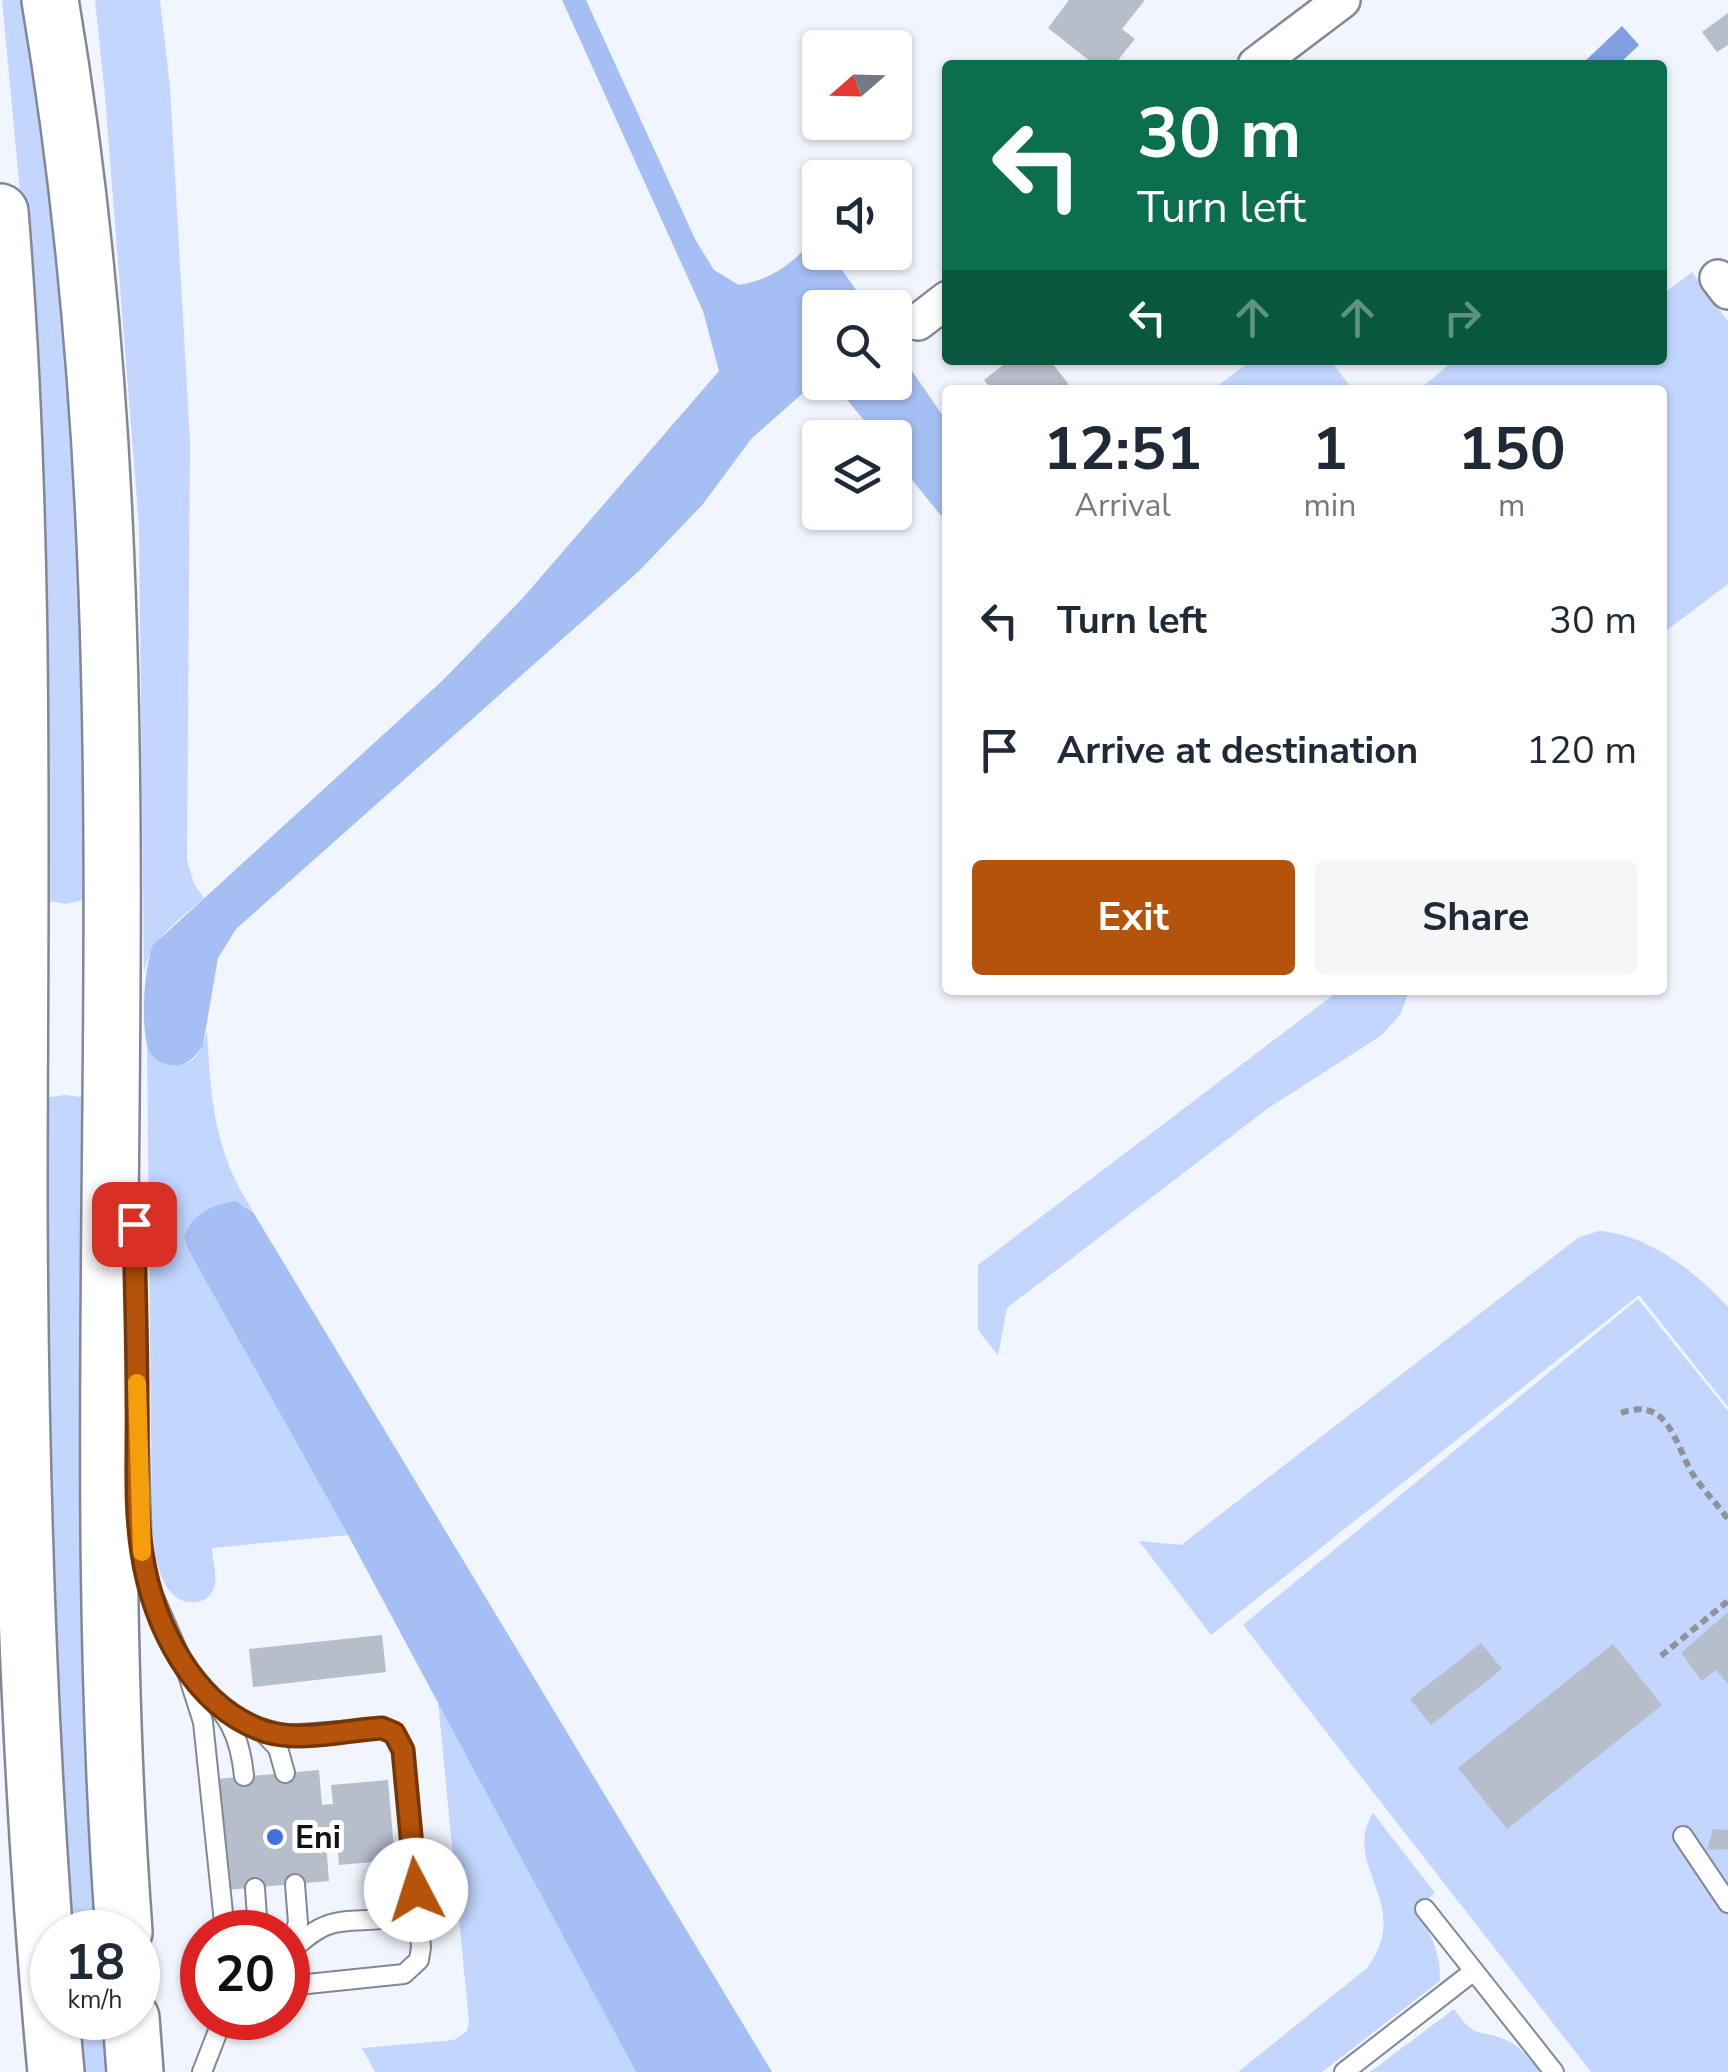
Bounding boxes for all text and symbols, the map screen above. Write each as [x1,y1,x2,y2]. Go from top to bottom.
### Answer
north arrow [802,30,912,140]
map controls [802,30,912,530]
text: 30 m [1137,86,1301,182]
icon: left [972,100,1102,230]
button: sound [802,160,912,270]
text: Turn left [1137,177,1306,238]
button: search [802,290,912,400]
icon: left [1120,290,1175,345]
icon: ahead [1225,290,1280,345]
icon: ahead [1330,290,1385,345]
icon: right [1435,290,1490,345]
text: 12:51 [1043,408,1202,490]
text: 1 [1312,408,1348,490]
text: 150 [1458,408,1566,490]
button: layers [802,420,912,530]
text: Arrival [1075,484,1171,527]
text: min [1303,484,1356,527]
text: m [1498,484,1525,527]
icon: left [972,593,1027,648]
text: Turn left [1057,595,1207,646]
text: 30 m [1549,595,1637,646]
icon: arrive [972,723,1027,778]
text: Arrive at destination [1057,725,1418,776]
text: 120 m [1526,725,1637,776]
button: Exit [972,860,1295,975]
button: Share [1315,860,1637,975]
pin [92,1182,177,1267]
icon: arrive [107,1197,162,1252]
place label: Eni [295,1816,341,1859]
marker: Eni [264,1826,286,1848]
position arrow [364,1838,468,1942]
speed limit sign: 20 [180,1910,310,2040]
text: 18 [65,1928,125,1997]
text: km/h [67,1983,123,2017]

